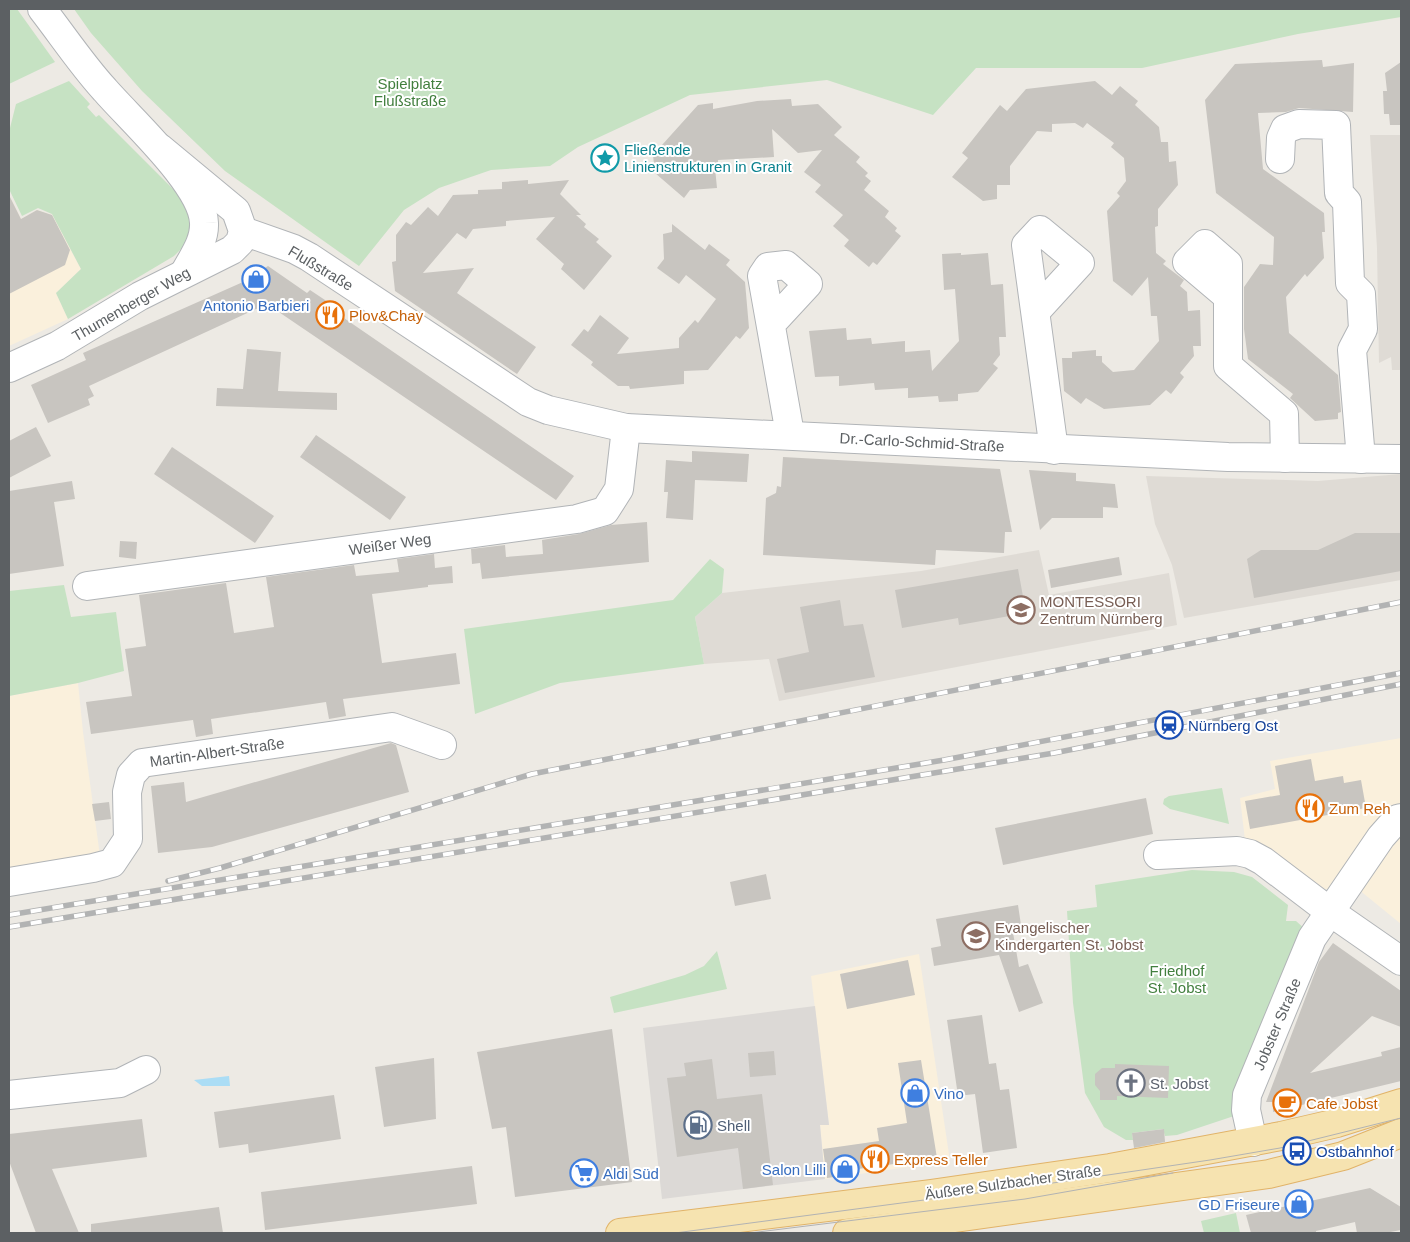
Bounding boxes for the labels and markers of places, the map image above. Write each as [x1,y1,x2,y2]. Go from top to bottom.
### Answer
place label: Fließende Linienstrukturen in Granit [624,141,792,175]
place icon: Fließende Linienstrukturen in Granit [590,143,620,173]
shop icon: Antonio Barbieri [241,264,271,294]
place label: Antonio Barbieri [203,297,309,314]
restaurant icon: Plov&Chay [315,300,345,330]
place label: Plov&Chay [349,307,424,324]
place label: MONTESSORI Zentrum Nürnberg [1040,593,1163,627]
school or university icon: MONTESSORI Zentrum Nürnberg [1006,595,1036,625]
station icon: Nürnberg Ost [1154,710,1184,740]
place label: Nürnberg Ost [1188,717,1279,734]
restaurant icon: Zum Reh [1295,793,1325,823]
place label: Zum Reh [1329,800,1391,817]
place label: Evangelischer Kindergarten St. Jobst [995,919,1144,953]
school or university icon: Evangelischer Kindergarten St. Jobst [961,921,991,951]
church icon: St. Jobst [1116,1068,1146,1098]
place label: St. Jobst [1150,1075,1209,1092]
shop icon: Vino [900,1078,930,1108]
place label: Vino [934,1085,964,1102]
cafe icon: Cafe Jobst [1272,1088,1302,1118]
place label: Cafe Jobst [1306,1095,1379,1112]
fuel station icon: Shell [683,1110,713,1140]
place label: Shell [717,1117,750,1134]
bus stop icon: Ostbahnhof [1282,1136,1312,1166]
place label: Ostbahnhof [1316,1143,1394,1160]
restaurant icon: Express Teller [860,1144,890,1174]
place label: Express Teller [894,1151,988,1168]
shop icon: Salon Lilli [830,1154,860,1184]
supermarket icon: Aldi Süd [569,1158,599,1188]
place label: Salon Lilli [762,1161,826,1178]
place label: Aldi Süd [603,1165,659,1182]
shop icon: GD Friseure [1284,1189,1314,1219]
place label: GD Friseure [1198,1196,1280,1213]

